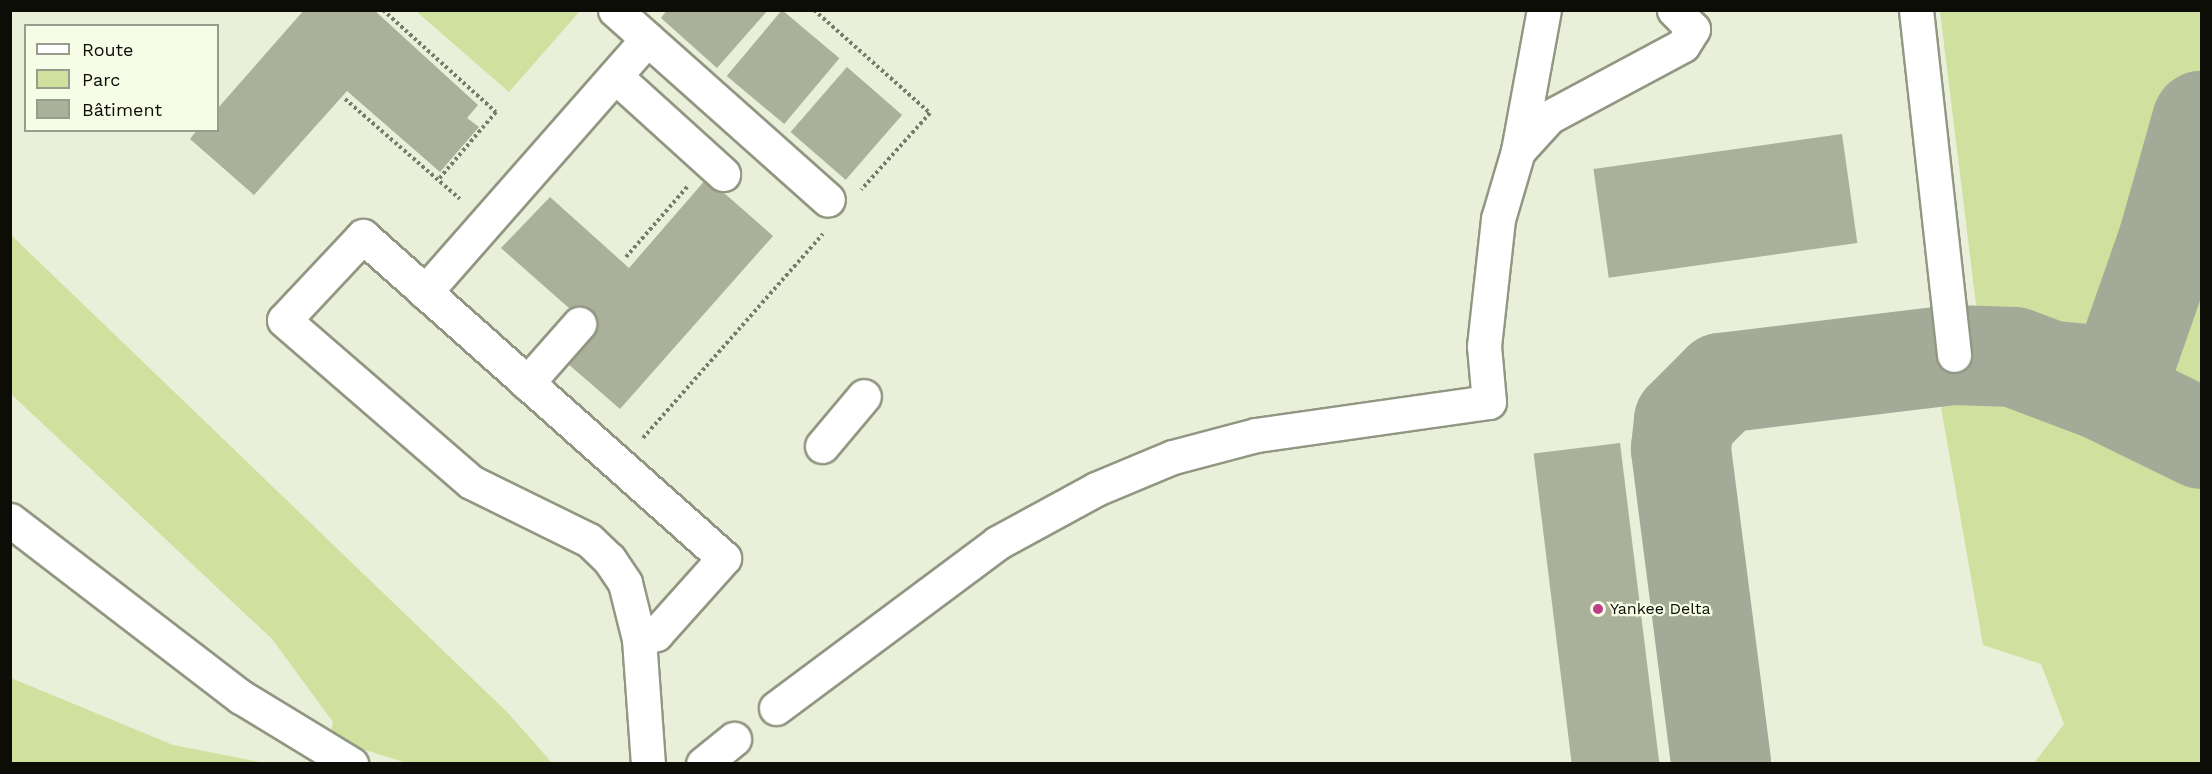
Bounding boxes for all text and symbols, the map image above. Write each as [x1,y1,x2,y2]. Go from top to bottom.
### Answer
legend [24,24,219,132]
text: Route [82,39,134,60]
text: Parc [82,69,120,90]
text: Bâtiment [82,99,162,120]
place label: Yankee Delta [1610,599,1711,619]
marker: Yankee Delta [1591,602,1605,616]

